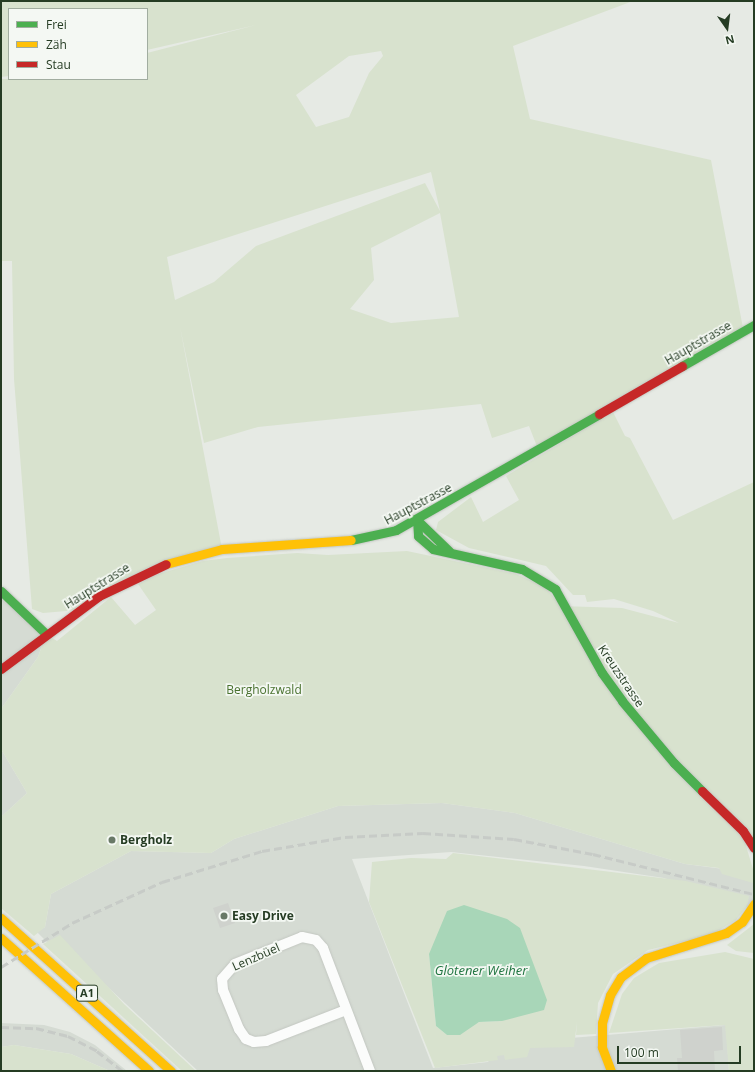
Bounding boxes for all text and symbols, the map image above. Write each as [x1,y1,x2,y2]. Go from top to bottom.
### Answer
legend [8,8,148,80]
north arrow [707,8,747,48]
text: Frei [46,16,67,33]
text: N [724,32,736,48]
text: Zäh [46,36,67,53]
text: Stau [46,56,71,73]
street label: Hauptstrasse [662,318,734,368]
street label: Hauptstrasse [382,480,454,528]
street label: Hauptstrasse [62,560,132,612]
street label: Kreuzstrasse [595,642,647,710]
park label: Bergholzwald [226,683,302,697]
place label: Bergholz [120,833,172,847]
marker: Bergholz [107,835,117,845]
place label: Easy Drive [232,909,294,923]
marker: Easy Drive [219,911,229,921]
street label: Lenzbüel [230,940,282,974]
water label: Glotener Weiher [435,962,527,978]
road number: A1 [76,984,98,1002]
scale bar [619,1038,743,1064]
text: 100 m [624,1044,659,1061]

